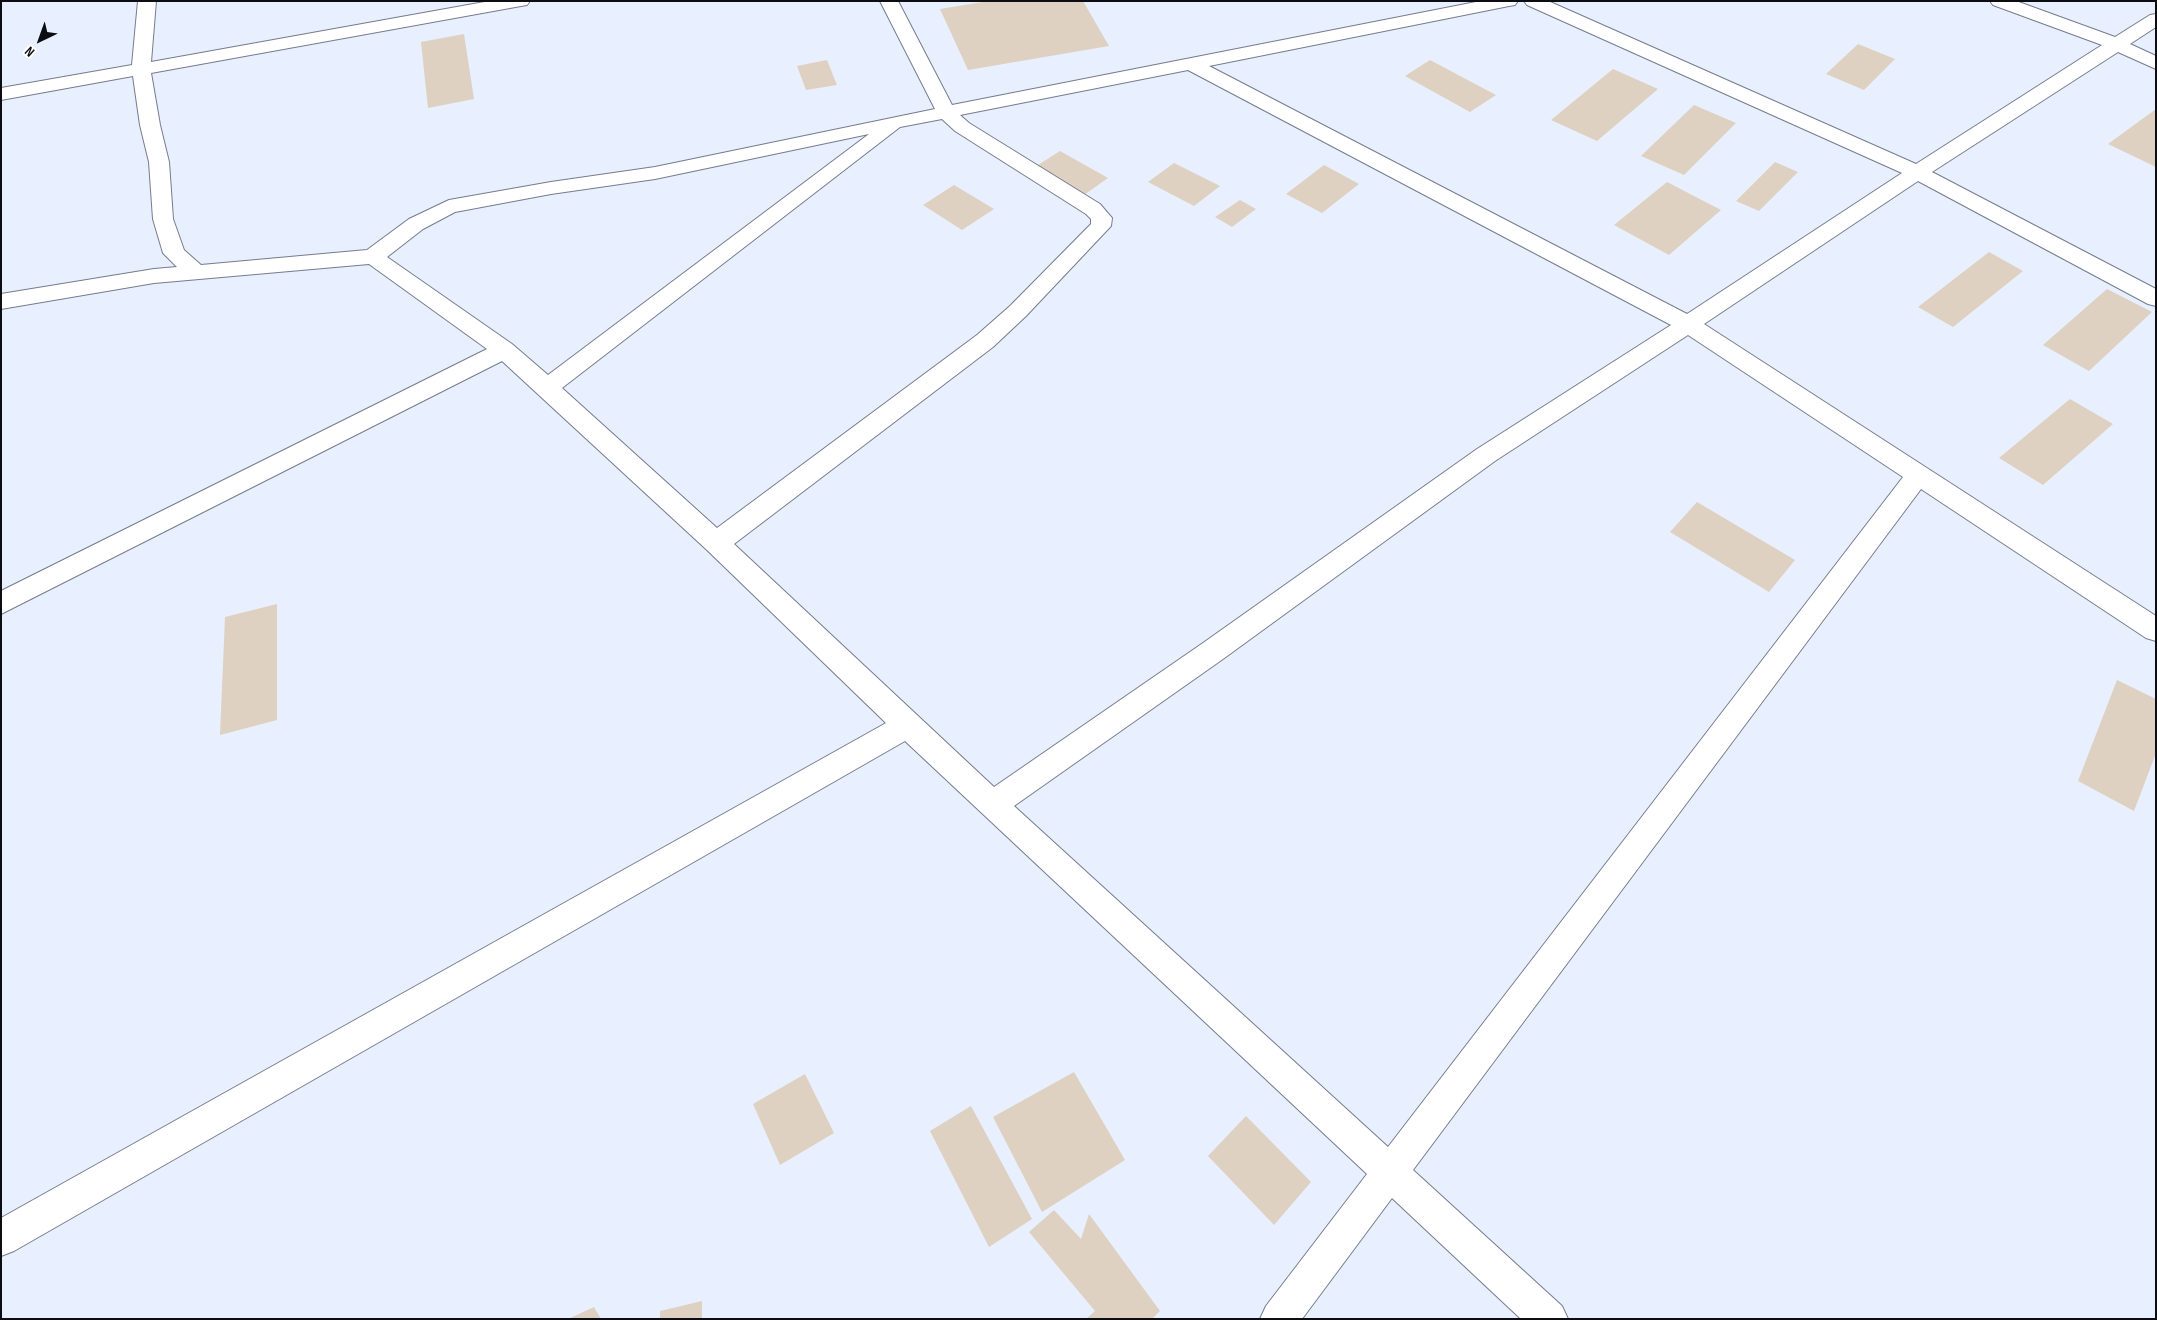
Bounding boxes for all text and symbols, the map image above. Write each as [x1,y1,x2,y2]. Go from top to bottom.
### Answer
north arrow [15,15,65,65]
text: N [21,43,38,60]

